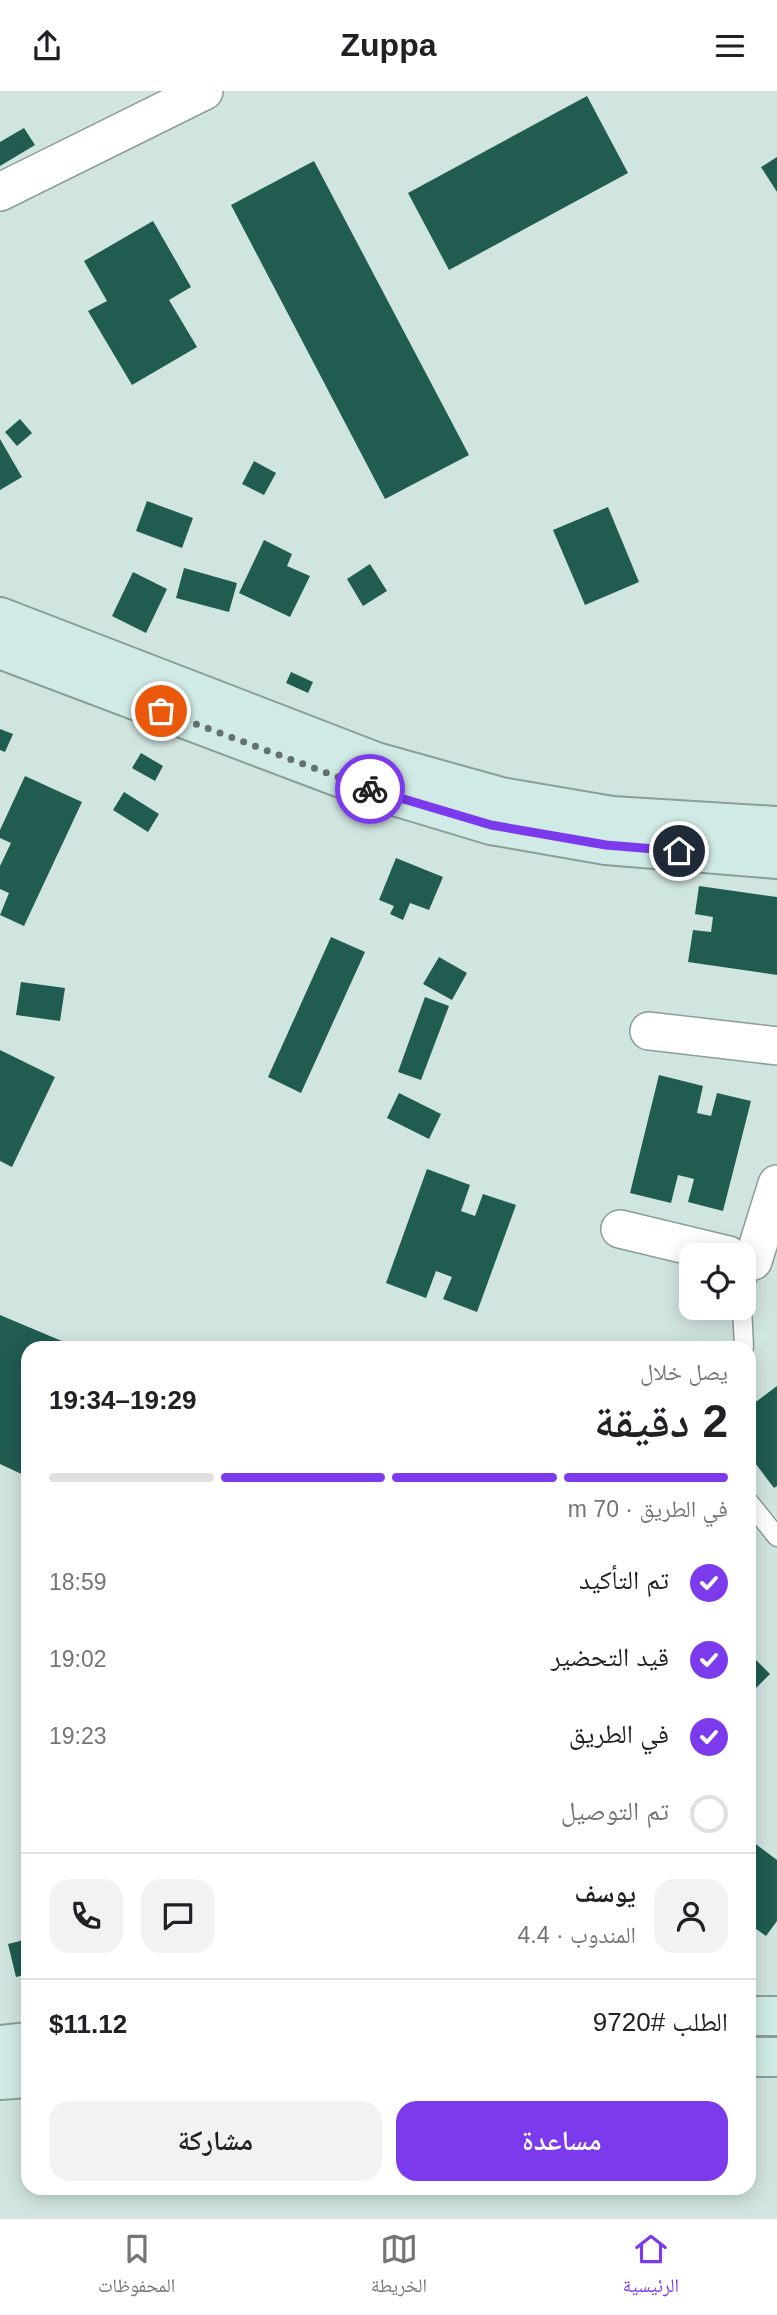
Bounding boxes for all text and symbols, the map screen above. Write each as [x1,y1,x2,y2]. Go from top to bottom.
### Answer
icon: share [28,27,66,65]
text: Zuppa [341,27,437,63]
icon: menu [711,27,749,65]
pin [131,681,191,741]
icon: bag [142,692,180,730]
courier [335,754,405,824]
icon: bike [351,770,389,808]
pin [649,821,709,881]
icon: home [660,832,698,870]
map controls [679,1243,756,1320]
button: locate [679,1243,756,1320]
text: يصل خلال [640,1359,728,1385]
text: 19:29–19:34 [49,1385,196,1415]
text: 2 دقيقة [594,1395,728,1447]
text: في الطريق · 70 m [568,1496,728,1522]
icon: check [690,1564,728,1602]
text: تم التأكيد [579,1565,669,1595]
text: 18:59 [49,1569,107,1595]
icon: check [690,1641,728,1679]
text: قيد التحضير [551,1642,669,1672]
text: 19:02 [49,1646,107,1672]
icon: check [690,1718,728,1756]
text: في الطريق [569,1719,669,1749]
text: 19:23 [49,1723,107,1749]
text: تم التوصيل [561,1796,669,1826]
text: يوسف [575,1878,636,1908]
button: phone [49,1879,123,1953]
button: chat [141,1879,215,1953]
button: person [654,1879,728,1953]
text: المندوب · 4.4 [518,1922,636,1948]
text: الطلب #9720 [593,2007,728,2037]
text: $11.12 [49,2009,127,2039]
button: مشاركة [49,2101,382,2181]
button: مساعدة [396,2101,728,2181]
tab: المحفوظات [98,2230,175,2304]
tab: الخريطة [371,2230,427,2304]
tab: الرئيسية [623,2230,679,2304]

